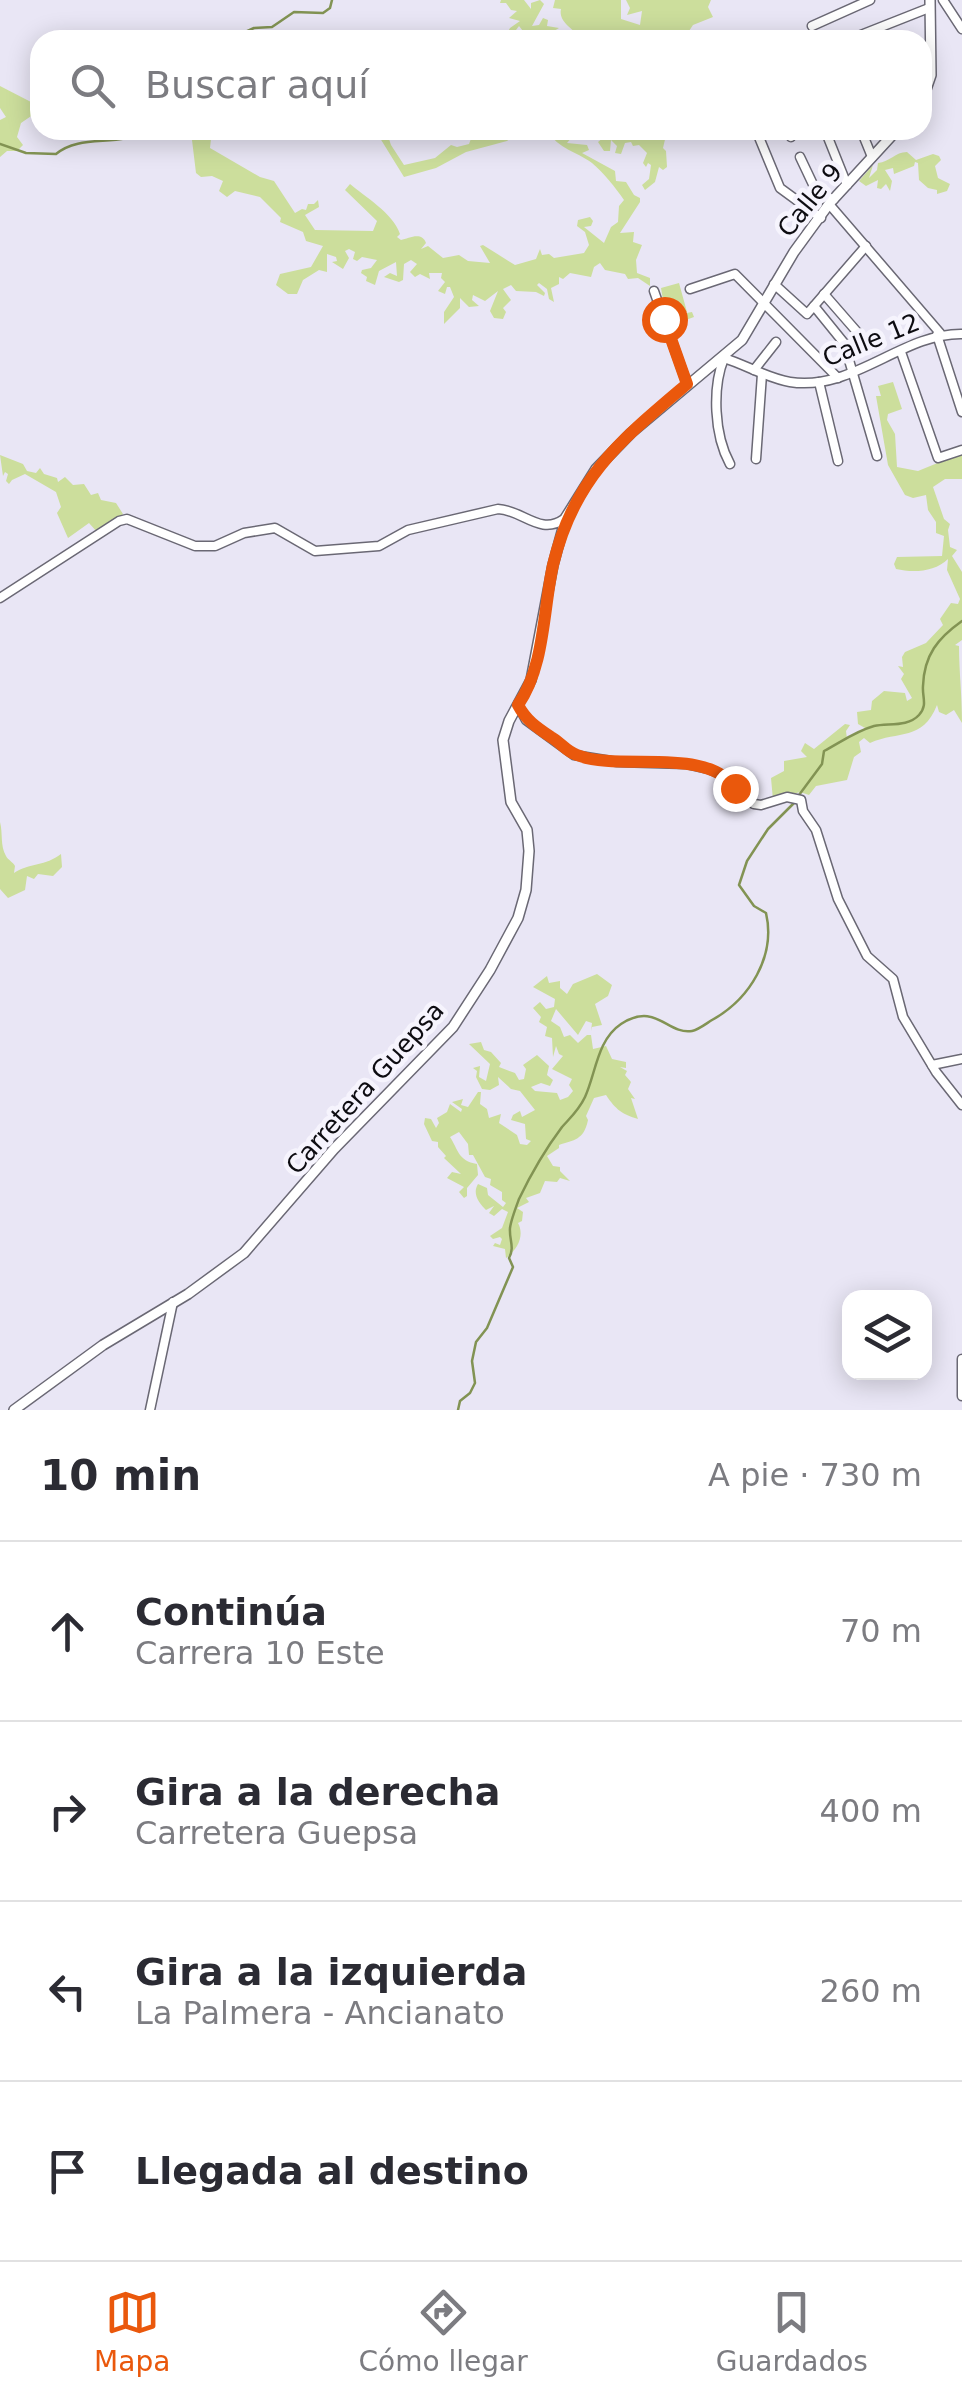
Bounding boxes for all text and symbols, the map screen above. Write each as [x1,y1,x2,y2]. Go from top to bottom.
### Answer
search box [30,30,932,140]
icon: search [65,58,120,113]
text: Buscar aquí [145,63,369,107]
street label: Calle 9 [772,157,848,243]
route start [642,297,688,343]
street label: Calle 12 [818,307,924,373]
route end [713,766,759,812]
street label: Carretera Guepsa [280,996,450,1180]
map controls [842,1290,932,1380]
button: layers [842,1290,932,1380]
text: 10 min [40,1451,201,1500]
text: A pie · 730 m [708,1456,922,1494]
text: Continúa [135,1590,327,1634]
icon: ahead [40,1604,95,1659]
text: 70 m [840,1612,922,1650]
text: Carrera 10 Este [135,1634,385,1672]
text: Gira a la derecha [135,1770,500,1814]
icon: right [40,1784,95,1839]
text: 400 m [820,1792,922,1830]
text: Carretera Guepsa [135,1814,418,1852]
text: Gira a la izquierda [135,1950,527,1994]
icon: left [40,1964,95,2019]
text: 260 m [820,1972,922,2010]
text: La Palmera - Ancianato [135,1994,505,2032]
icon: arrive [40,2144,95,2199]
text: Llegada al destino [135,2149,529,2193]
tab: Mapa [94,2285,170,2378]
tab: Cómo llegar [358,2285,528,2378]
tab: Guardados [716,2285,868,2378]

